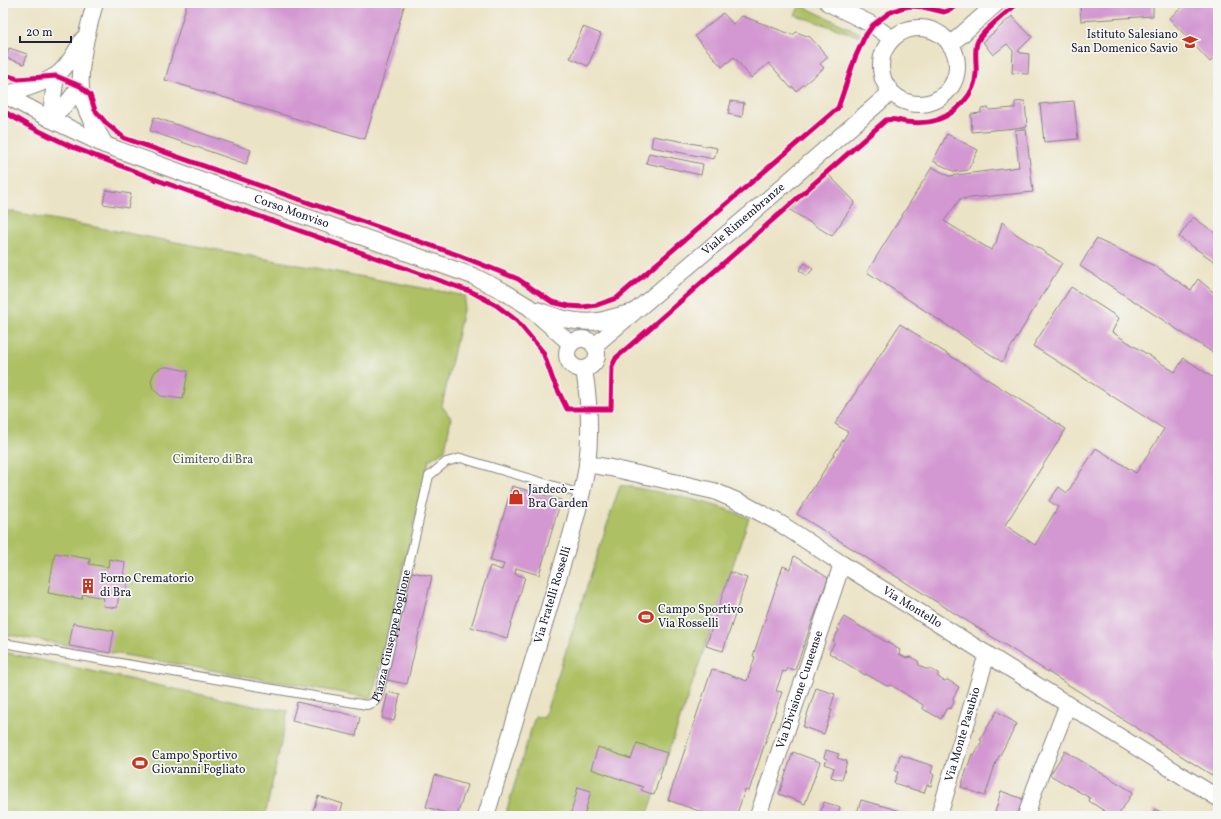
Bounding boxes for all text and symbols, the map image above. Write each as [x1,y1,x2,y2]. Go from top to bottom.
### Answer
scale bar [20,18,71,44]
text: 20 m [26,25,53,41]
place label: Istituto Salesiano San Domenico Savio [1071,27,1178,57]
school or university icon: Istituto Salesiano San Domenico Savio [1181,33,1199,51]
street label: Viale Rimembranze [699,179,789,259]
street label: Corso Monviso [252,191,331,232]
park label: Cimitero di Bra [173,452,253,468]
place label: Jardecò - Bra Garden [528,482,588,512]
shop icon: Jardecò - Bra Garden [507,488,525,506]
street label: Via Fratelli Rosselli [531,544,575,646]
street label: Piazza Giuseppe Boglione [369,568,415,705]
place label: Forno Crematorio di Bra [100,571,194,601]
building icon: Forno Crematorio di Bra [79,577,97,595]
street label: Via Montello [879,583,945,632]
place label: Campo Sportivo Via Rosselli [658,602,743,632]
sports icon: Campo Sportivo Via Rosselli [637,608,655,626]
street label: Via Divisione Cuneense [773,628,827,751]
street label: Via Monte Pasubio [942,685,985,784]
place label: Campo Sportivo Giovanni Fogliato [152,748,245,778]
sports icon: Campo Sportivo Giovanni Fogliato [131,754,149,772]

